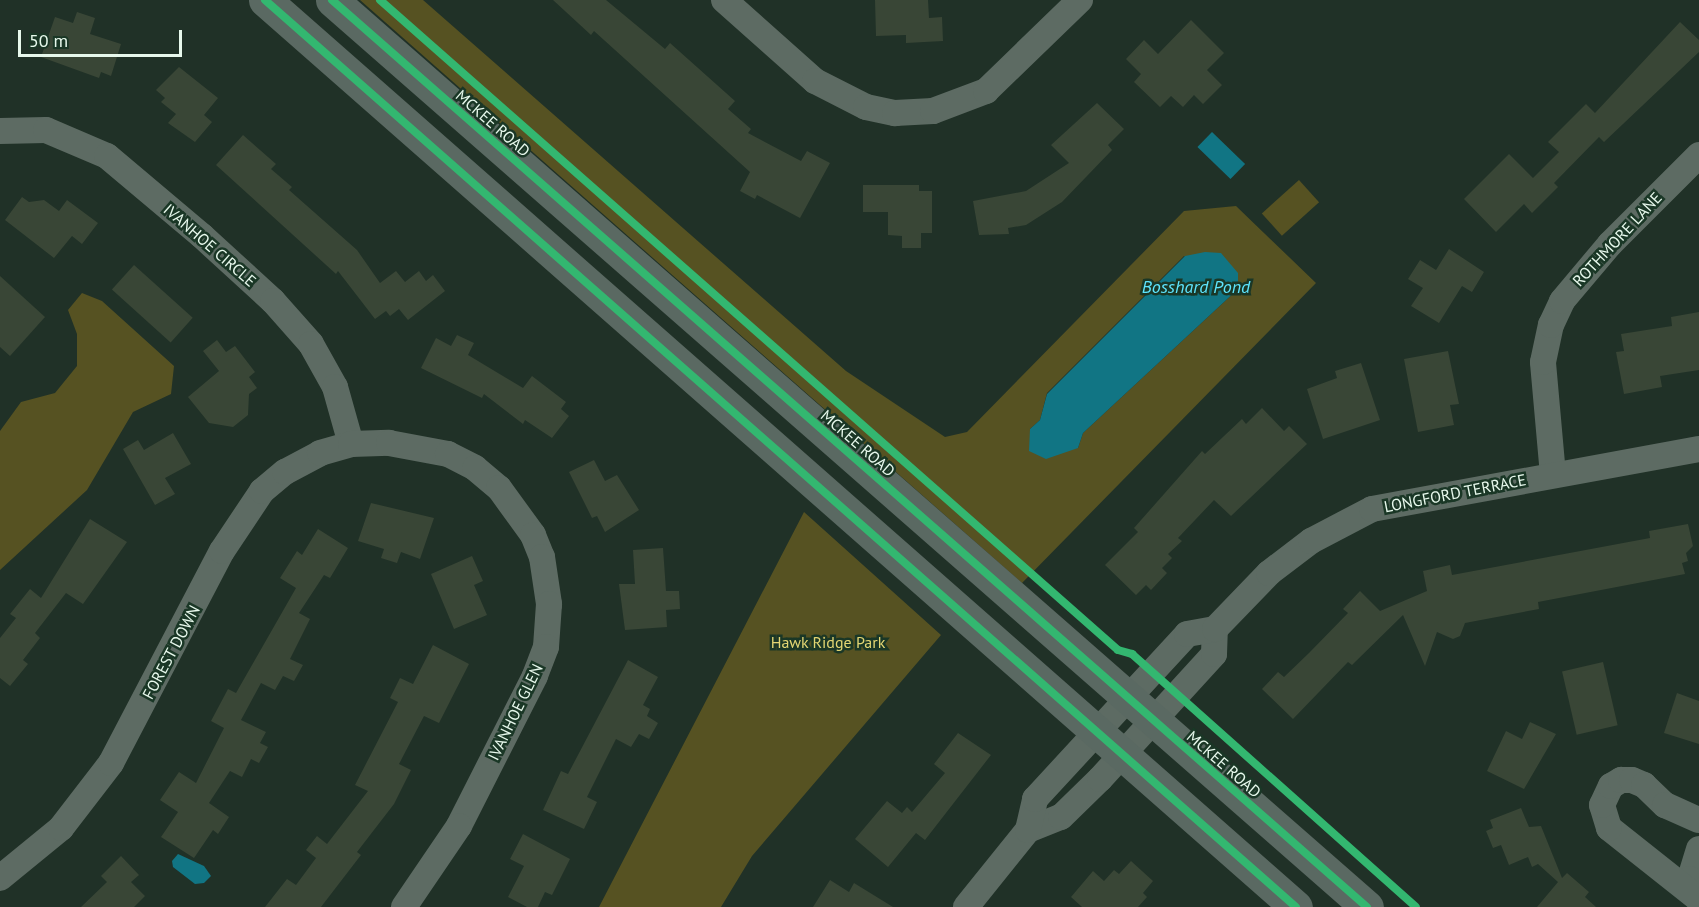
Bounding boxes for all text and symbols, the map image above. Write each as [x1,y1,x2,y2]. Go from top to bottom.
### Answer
scale bar [21,18,184,56]
text: 50 m [29,29,68,52]
street label: MCKEE ROAD [452,86,534,160]
street label: ROTHMORE LANE [1568,188,1666,290]
street label: IVANHOE CIRCLE [160,200,260,290]
water label: Bosshard Pond [1142,276,1250,298]
street label: MCKEE ROAD [817,406,899,480]
street label: LONGFORD TERRACE [1382,470,1528,516]
street label: FOREST DOWN [138,602,204,702]
park label: Hawk Ridge Park [770,632,886,652]
street label: IVANHOE GLEN [483,661,547,763]
street label: MCKEE ROAD [1183,727,1265,801]

